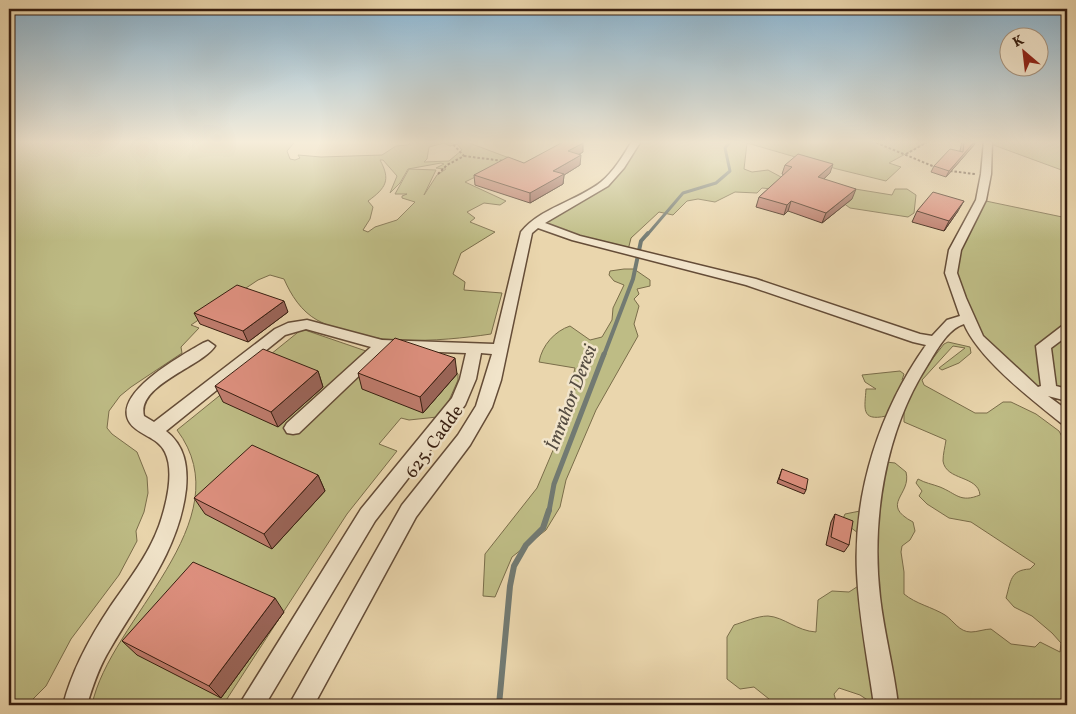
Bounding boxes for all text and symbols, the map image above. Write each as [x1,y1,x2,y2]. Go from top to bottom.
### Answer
north arrow [998,28,1048,78]
text: K [1010,31,1028,53]
water label: İmrahor Deresi [540,341,604,455]
street label: 625. Cadde [400,400,470,484]

